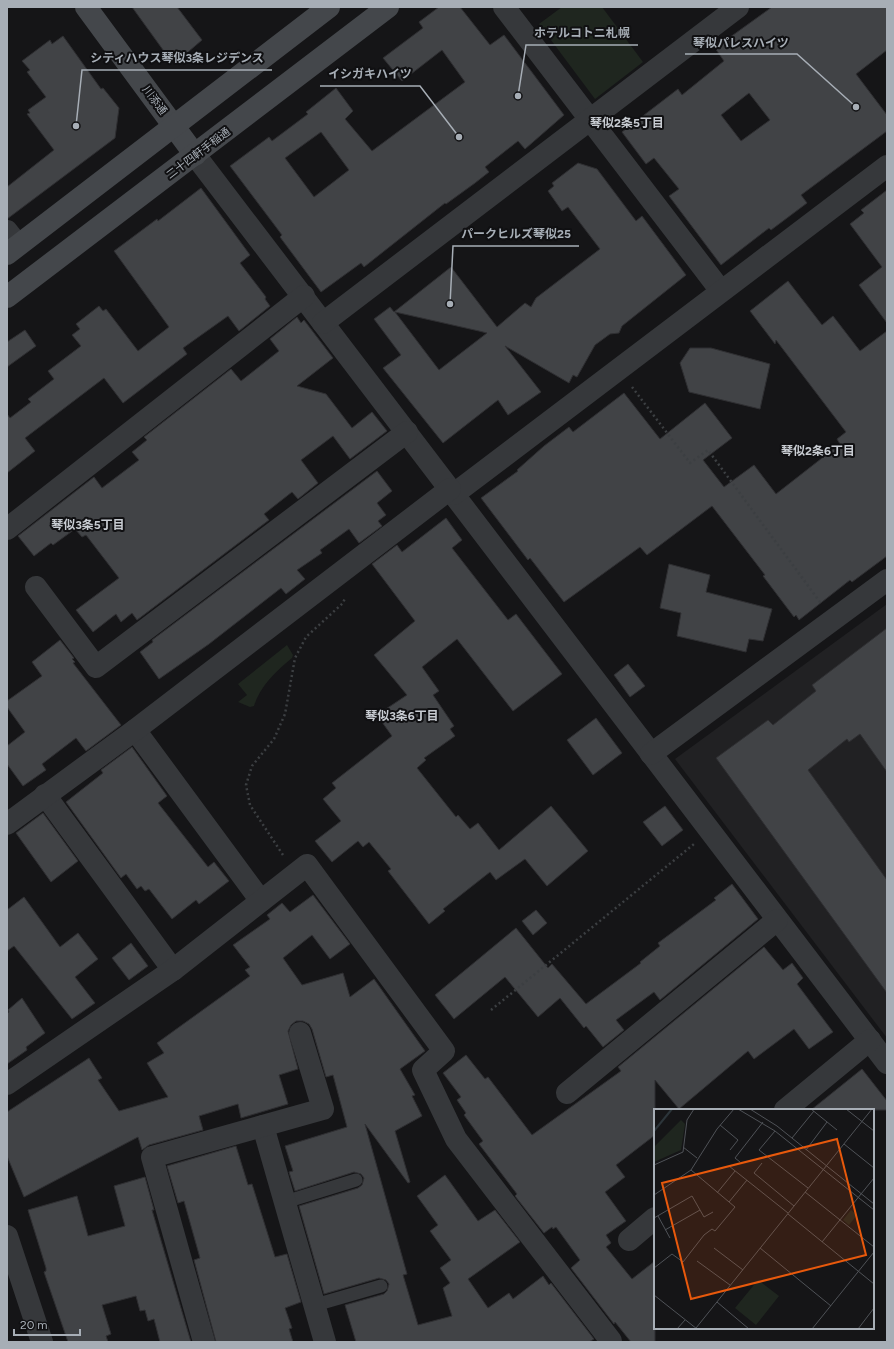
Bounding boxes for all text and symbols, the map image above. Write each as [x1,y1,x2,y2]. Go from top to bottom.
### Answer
callout: ホテルコトニ札幌 [526,21,638,45]
text: ホテルコトニ札幌 [534,26,630,40]
callout: 琴似パレスハイツ [685,30,797,54]
text: 琴似パレスハイツ [693,36,789,50]
callout: シティハウス琴似3条レジデンス [82,46,272,70]
text: シティハウス琴似3条レジデンス [90,51,264,65]
callout: イシガキハイツ [320,62,420,86]
text: イシガキハイツ [328,67,412,81]
street label: 川添通 [139,83,170,117]
district label: 琴似2条5丁目 [590,116,664,130]
street label: 二十四軒手稲通 [164,125,233,182]
callout: パークヒルズ琴似25 [453,222,579,246]
text: パークヒルズ琴似25 [461,227,571,241]
district label: 琴似2条6丁目 [781,444,855,458]
district label: 琴似3条5丁目 [51,518,125,532]
district label: 琴似3条6丁目 [365,709,439,723]
inset map [654,1109,874,1329]
scale bar [14,1311,80,1337]
text: 20 m [20,1318,48,1332]

